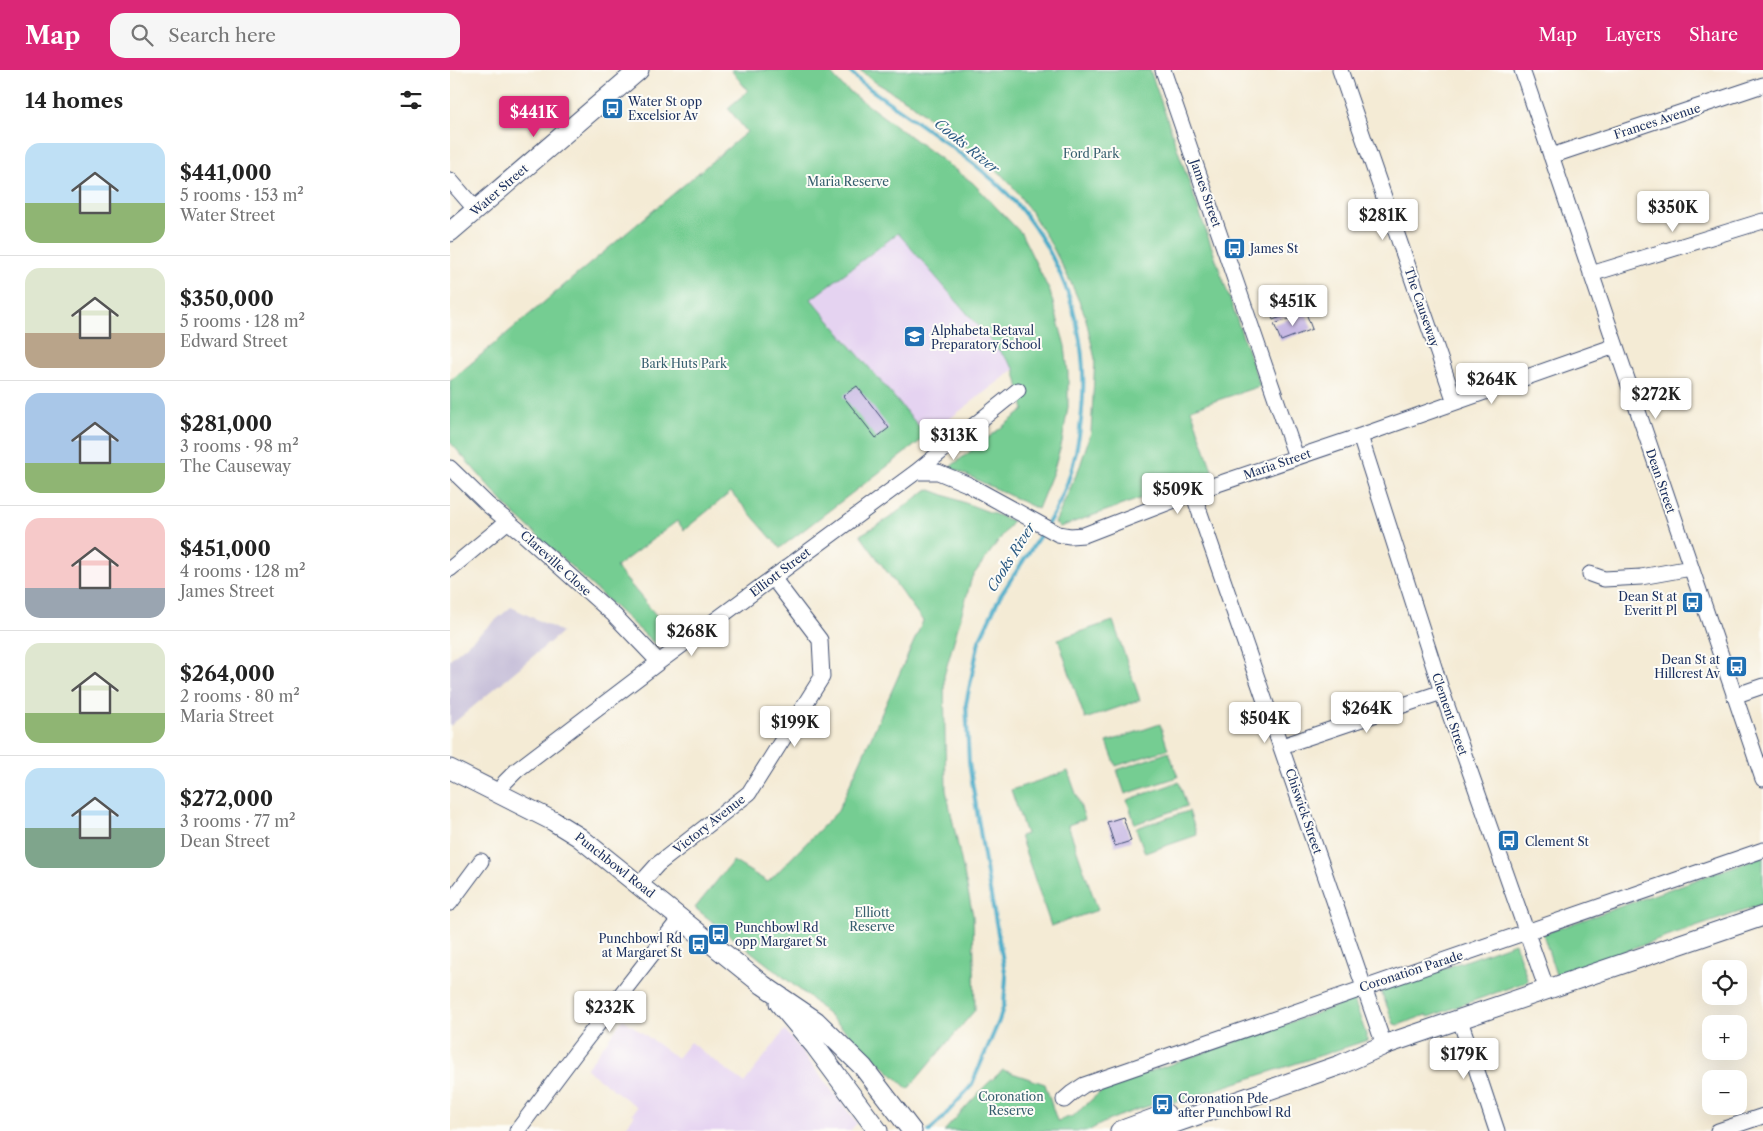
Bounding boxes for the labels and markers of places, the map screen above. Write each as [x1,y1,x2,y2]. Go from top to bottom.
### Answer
place label: Water St opp Excelsior Av [627,94,702,123]
pin: $441K [499,96,569,138]
bus stop icon: Water St opp Excelsior Av [600,96,624,120]
pin: $350K [1638,190,1708,233]
pin: $281K [1348,198,1418,241]
bus stop icon: James St [1222,236,1246,260]
place label: James St [1248,241,1299,256]
pin: $451K [1258,284,1328,327]
place label: Alphabeta Retaval Preparatory School [930,323,1041,352]
school or university icon: Alphabeta Retaval Preparatory School [903,325,927,349]
pin: $264K [1457,362,1527,405]
pin: $272K [1621,378,1691,420]
pin: $313K [919,418,989,461]
pin: $509K [1143,472,1213,515]
place label: Dean St at Everitt Pl [1618,589,1678,618]
bus stop icon: Dean St at Everitt Pl [1681,591,1705,615]
pin: $268K [657,614,727,657]
place label: Dean St at Hillcrest Av [1654,652,1721,681]
bus stop icon: Dean St at Hillcrest Av [1724,654,1748,678]
pin: $264K [1332,692,1402,734]
pin: $504K [1230,702,1300,744]
pin: $199K [760,706,830,748]
bus stop icon: Clement St [1497,829,1521,853]
place label: Clement St [1525,834,1590,849]
place label: Punchbowl Rd opp Margaret St [735,920,828,949]
bus stop icon: Punchbowl Rd opp Margaret St [707,922,731,946]
place label: Punchbowl Rd at Margaret St [598,931,683,960]
bus stop icon: Punchbowl Rd at Margaret St [686,933,710,957]
pin: $232K [575,990,645,1033]
pin: $179K [1429,1038,1499,1080]
place label: Coronation Pde after Punchbowl Rd [1178,1091,1292,1120]
bus stop icon: Coronation Pde after Punchbowl Rd [1150,1093,1174,1117]

